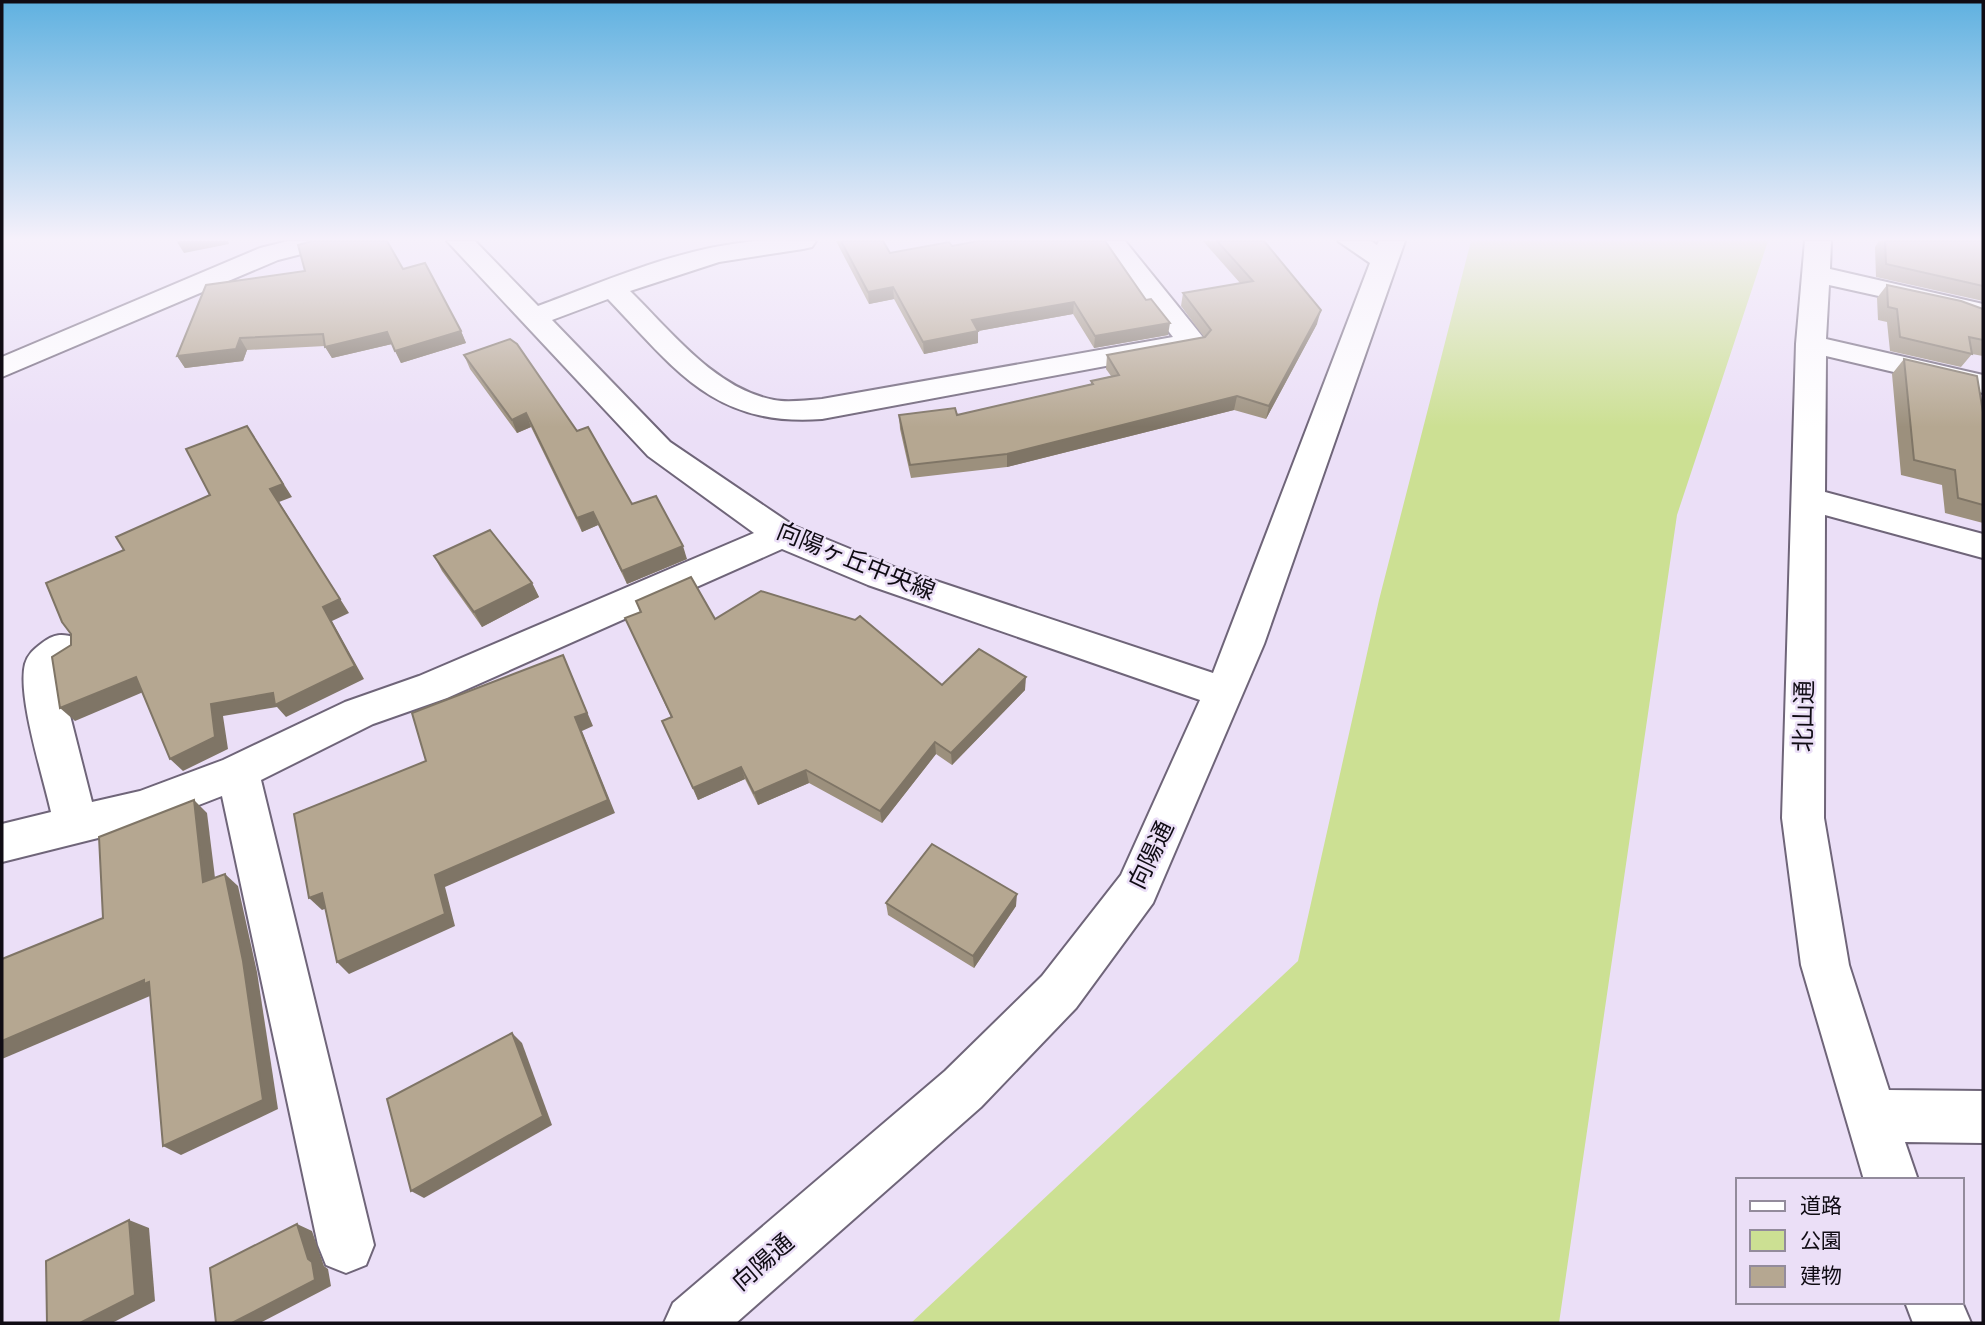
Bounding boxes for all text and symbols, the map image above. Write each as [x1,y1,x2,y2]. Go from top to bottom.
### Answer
street label: 向陽ヶ丘中央線 [773,516,940,605]
street label: 北山通 [1788,680,1819,752]
street label: 向陽通 [1122,816,1179,893]
legend [1736,1178,1964,1304]
text: 道路 [1800,1193,1842,1218]
street label: 向陽通 [726,1227,799,1296]
text: 公園 [1800,1228,1842,1253]
text: 建物 [1800,1263,1842,1288]

